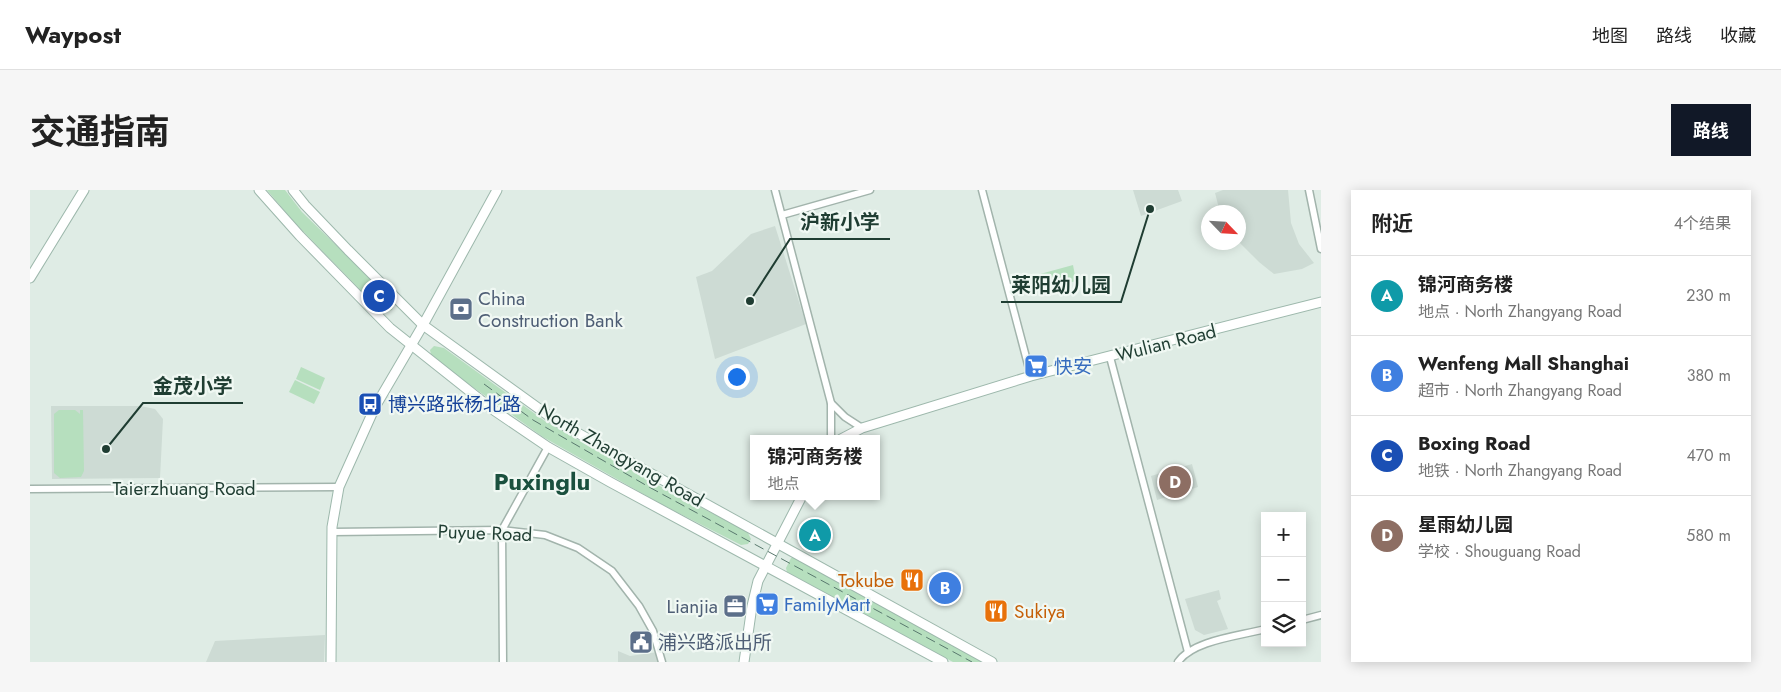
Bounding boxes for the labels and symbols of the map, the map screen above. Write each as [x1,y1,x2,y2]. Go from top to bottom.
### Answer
callout: 沪新小学 [790,204,890,239]
north arrow [1201,205,1246,250]
text: 沪新小学 [800,208,880,237]
callout: 莱阳幼儿园 [1001,267,1121,302]
text: 莱阳幼儿园 [1011,271,1111,300]
pin: C [363,277,395,315]
place label: China Construction Bank [478,285,623,334]
bank icon: China Construction Bank [448,296,474,322]
street label: Wulian Road [1113,317,1219,369]
supermarket icon: 快安 [1023,353,1049,379]
place label: 快安 [1054,353,1092,380]
your location [724,364,750,390]
callout: 金茂小学 [143,368,243,403]
text: 金茂小学 [153,372,233,401]
bus stop icon: 博兴路张杨北路 [357,391,383,417]
place label: 博兴路张杨北路 [388,391,521,418]
street label: North Zhangyang Road [533,397,709,513]
pin: D [1159,463,1191,501]
district label: Puxinglu [494,464,590,499]
street label: Taierzhuang Road [112,475,256,502]
pin: A [799,516,831,554]
street label: Puyue Road [437,518,533,548]
place label: Tokube [838,567,894,594]
restaurant icon: Tokube [899,567,925,593]
pin: B [929,569,961,607]
supermarket icon: FamilyMart [754,591,780,617]
place label: FamilyMart [784,591,871,618]
place label: Lianjia [667,593,718,620]
office icon: Lianjia [722,593,748,619]
restaurant icon: Sukiya [983,598,1009,624]
place label: Sukiya [1014,598,1065,625]
public building icon: 浦兴路派出所 [628,629,654,655]
place label: 浦兴路派出所 [658,629,772,656]

